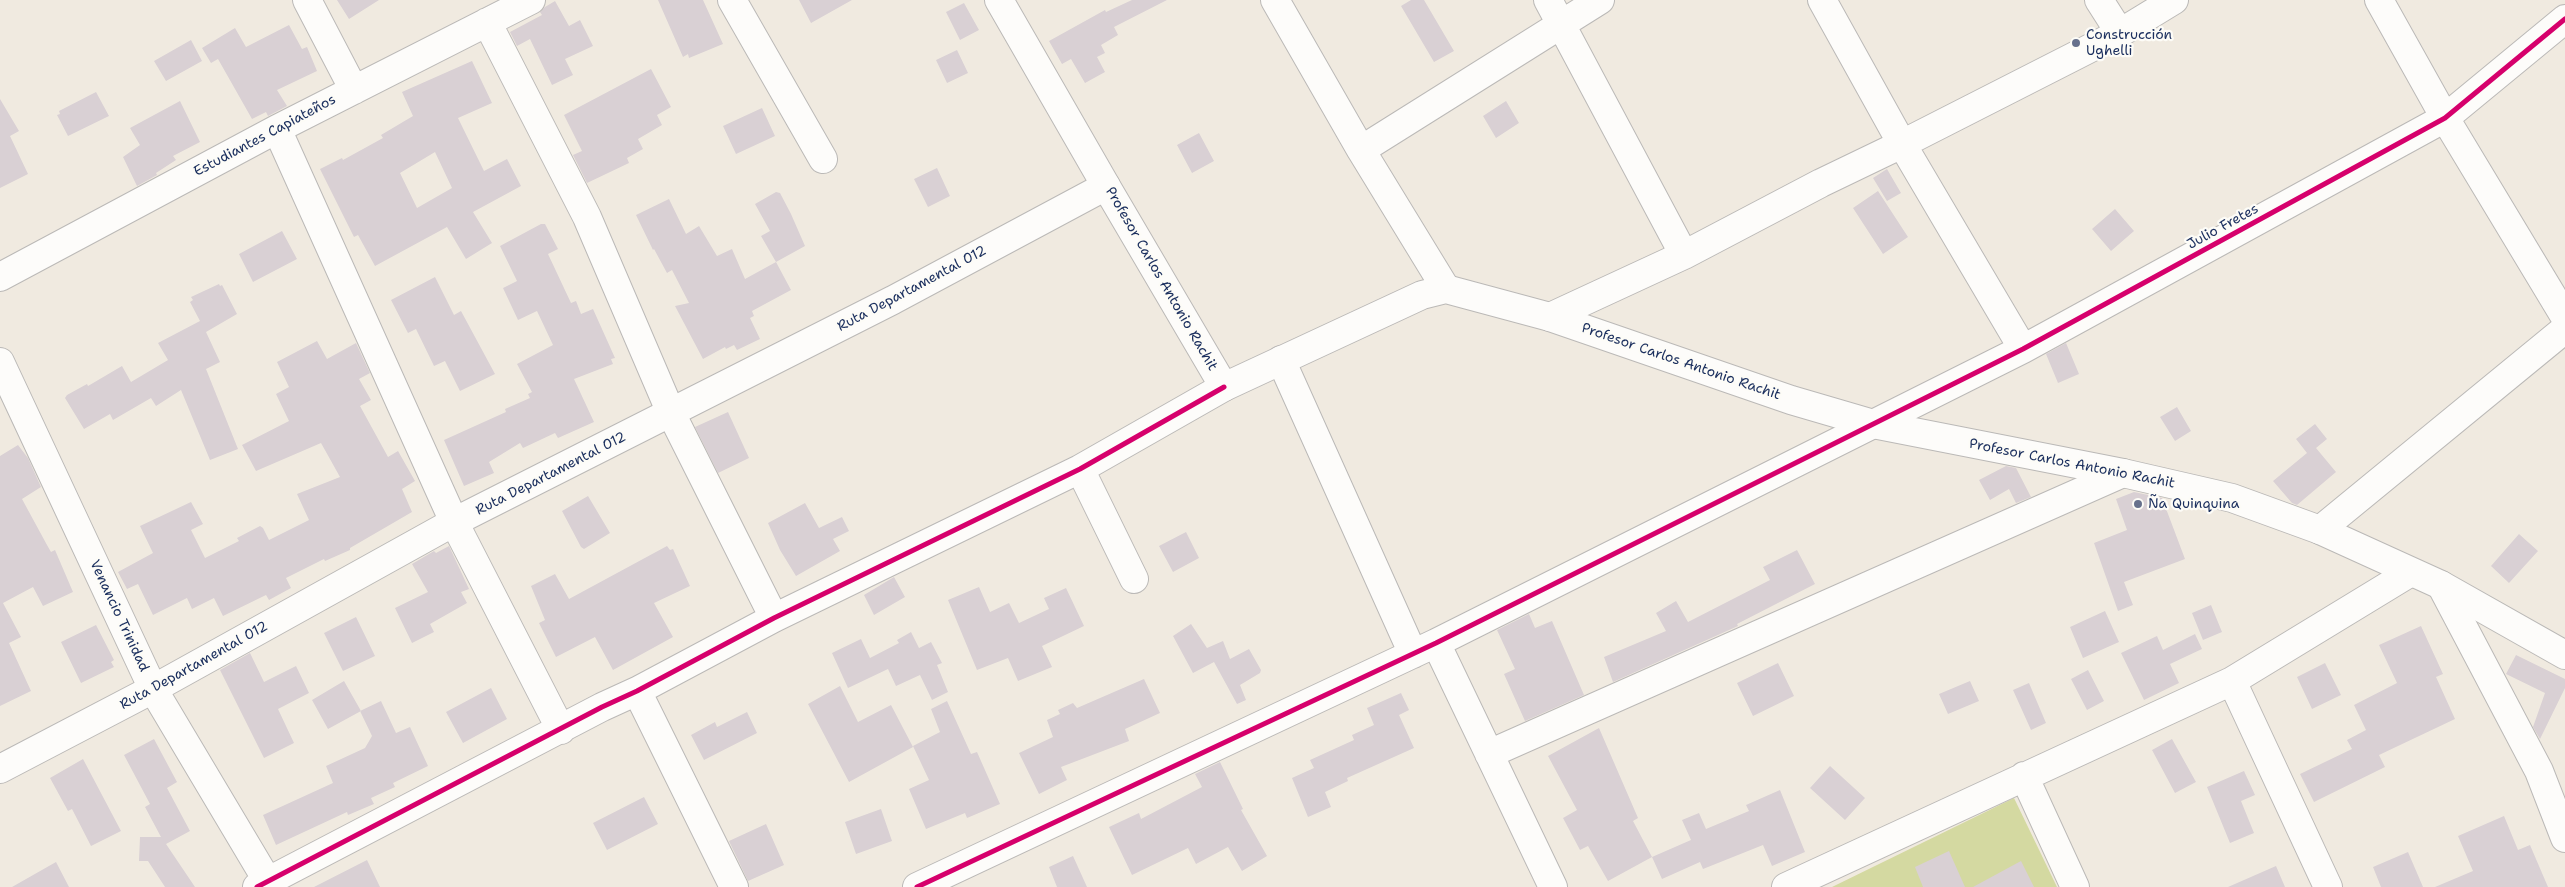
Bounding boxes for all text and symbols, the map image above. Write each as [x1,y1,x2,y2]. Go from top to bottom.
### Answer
place label: Construcción Ughelli [2086,27,2172,59]
marker: Construcción Ughelli [2070,37,2082,49]
street label: Estudiantes Capiateños [191,91,339,181]
street label: Profesor Carlos Antonio Rachit [1101,184,1221,374]
street label: Julio Fretes [2184,201,2262,253]
street label: Ruta Departamental 012 [835,242,989,336]
street label: Profesor Carlos Antonio Rachit [1579,320,1783,404]
street label: Ruta Departamental 012 [473,429,629,519]
street label: Profesor Carlos Antonio Rachit [1968,436,2176,492]
place label: Ña Quinquina [2148,496,2240,512]
marker: Ña Quinquina [2132,498,2144,510]
street label: Venancio Trinidad [86,557,152,675]
street label: Ruta Departamental 012 [117,618,271,714]

